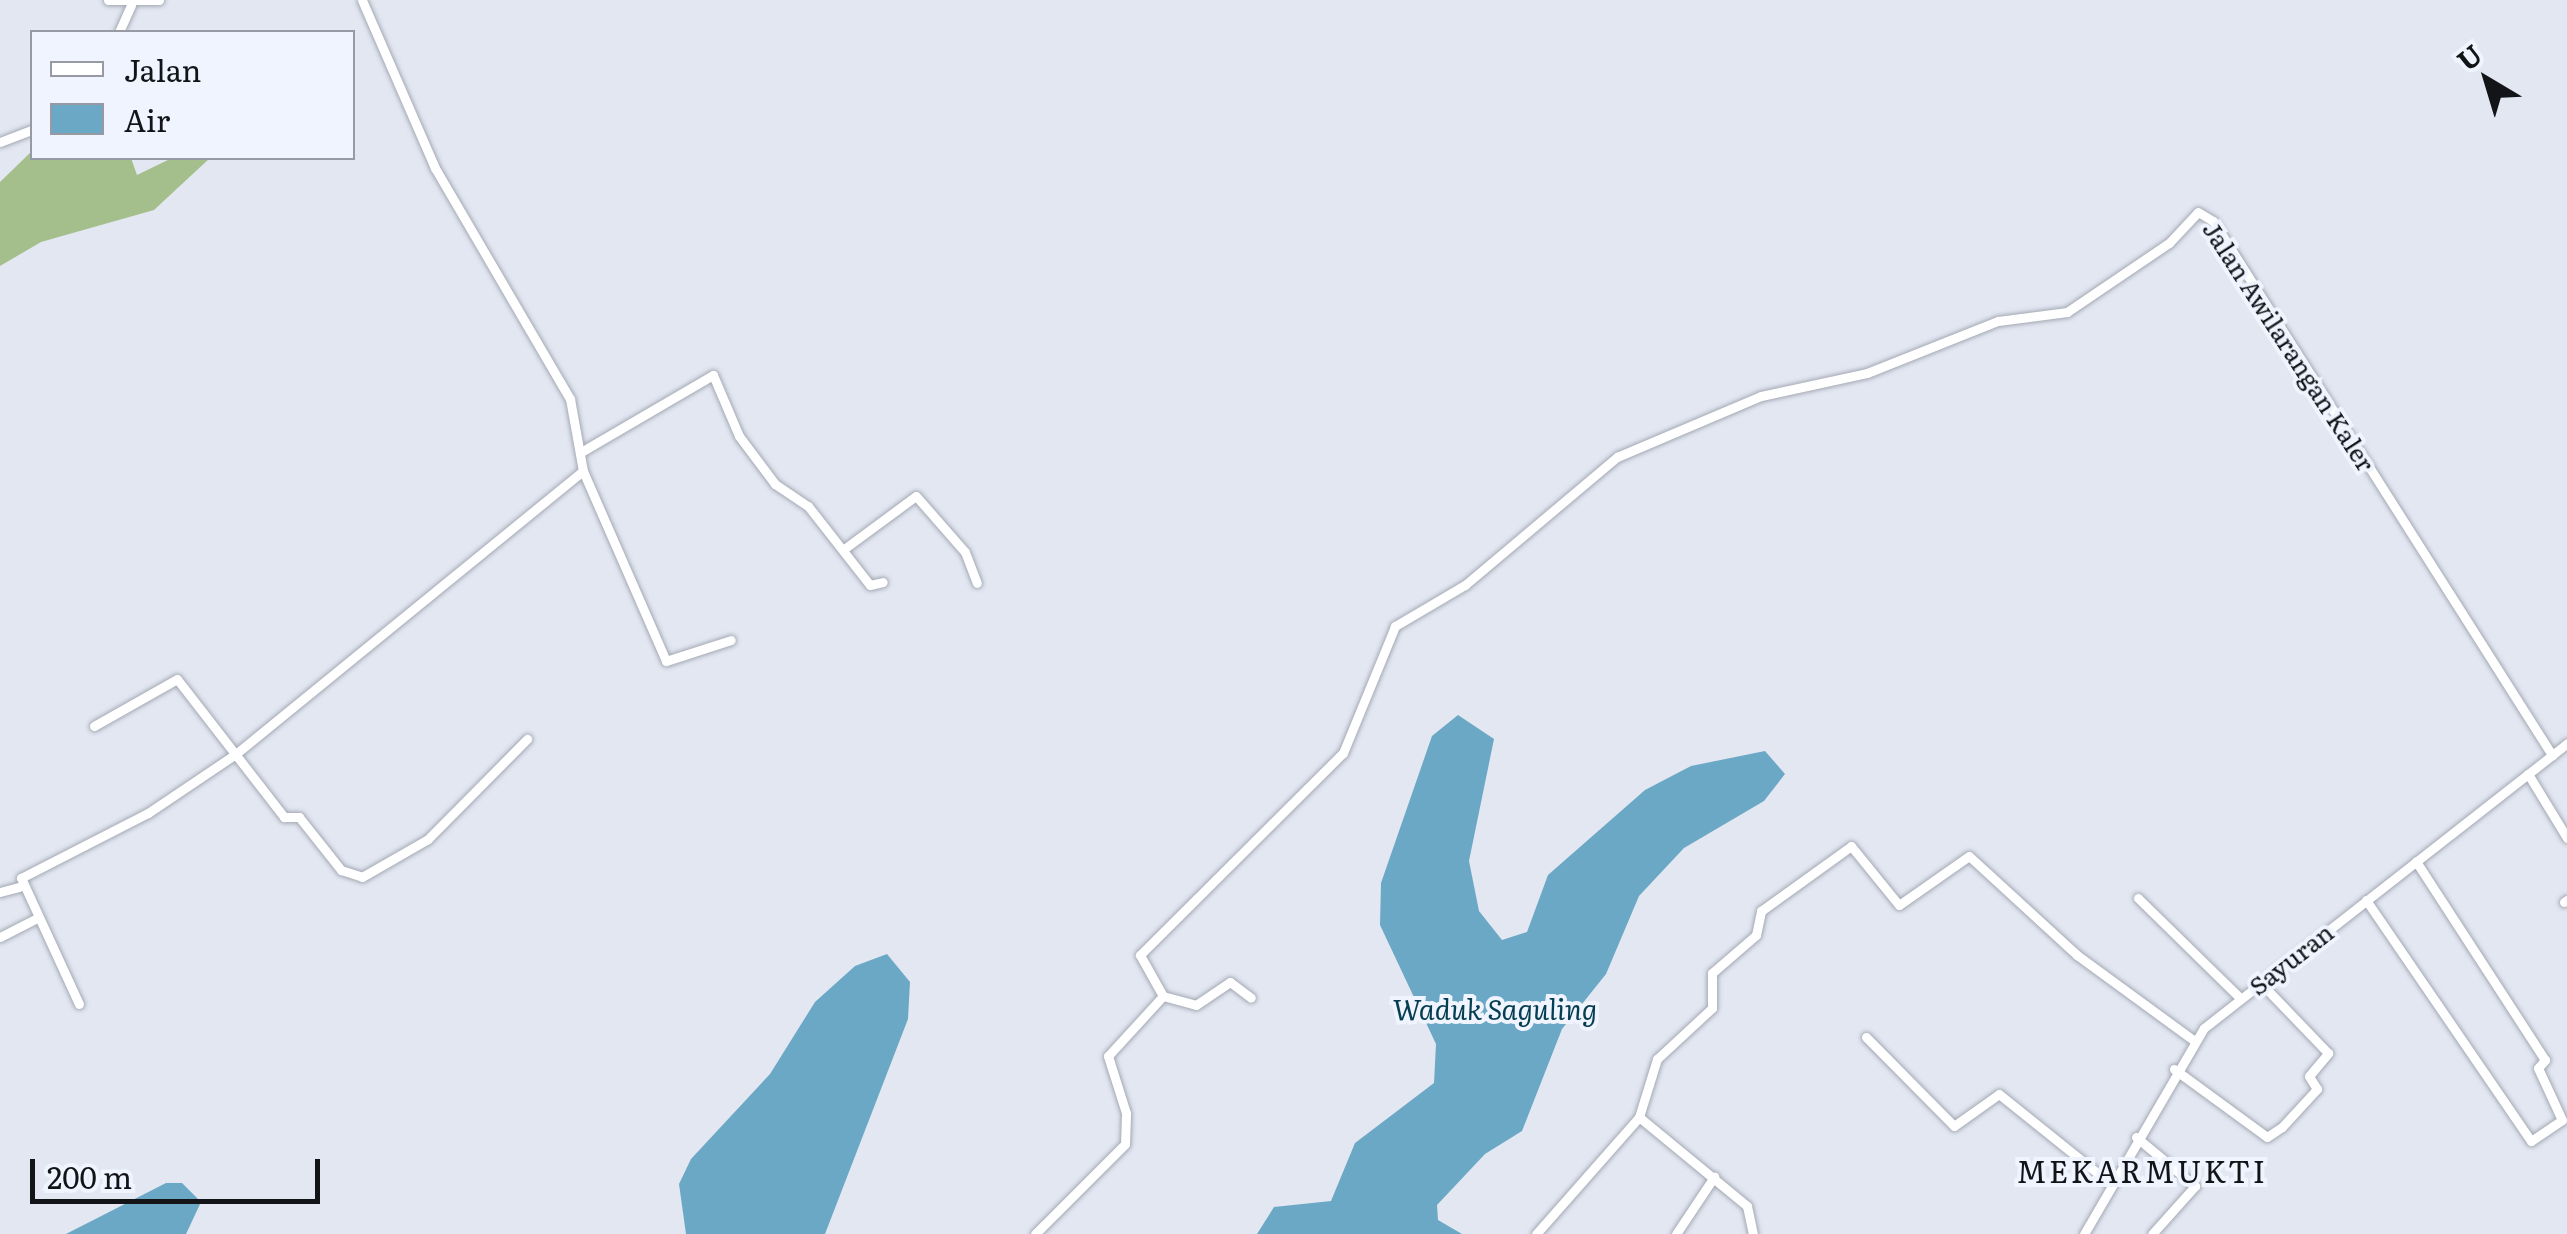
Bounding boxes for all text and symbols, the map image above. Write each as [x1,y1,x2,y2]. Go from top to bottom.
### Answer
legend [30,30,355,160]
north arrow [2437,30,2537,130]
text: U [2447,33,2490,80]
text: Jalan [124,47,201,91]
text: Air [124,97,170,141]
street label: Jalan Awilarangan Kaler [2197,215,2381,477]
street label: Sayuran [2243,917,2339,1001]
water label: Waduk Saguling [1393,991,1597,1025]
scale bar [35,1139,325,1201]
district label: MEKARMUKTI [2017,1152,2267,1188]
text: 200 m [47,1154,132,1198]

